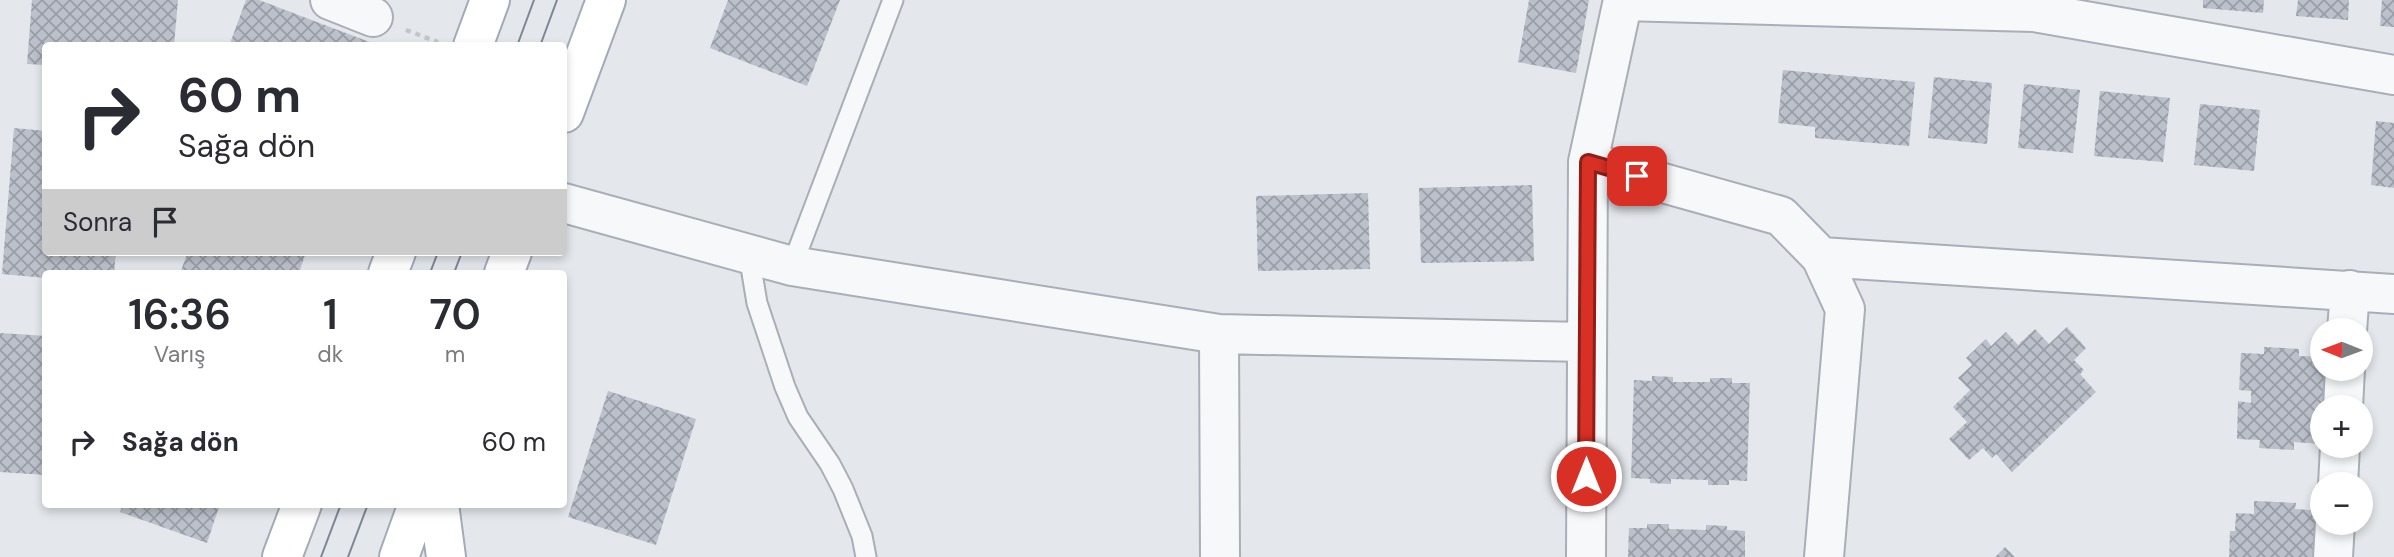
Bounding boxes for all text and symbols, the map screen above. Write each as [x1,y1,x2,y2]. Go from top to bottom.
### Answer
text: 60 m [178,63,301,127]
icon: right [63,70,154,161]
text: Sağa dön [178,125,315,167]
pin [1607,146,1667,206]
icon: arrive [1618,157,1656,195]
icon: arrive [146,203,184,241]
text: Sonra [63,205,132,239]
text: 16:36 [128,287,231,342]
text: 1 [323,287,338,342]
text: 70 [429,287,481,342]
north arrow [2310,318,2373,382]
map controls [2310,318,2373,535]
text: Varış [154,339,206,369]
text: dk [317,339,343,369]
text: m [445,339,465,369]
button: + [2310,395,2373,458]
icon: right [63,423,101,461]
text: Sağa dön [122,425,239,459]
text: 60 m [482,425,546,459]
position arrow [1549,439,1623,513]
button: − [2310,472,2373,535]

